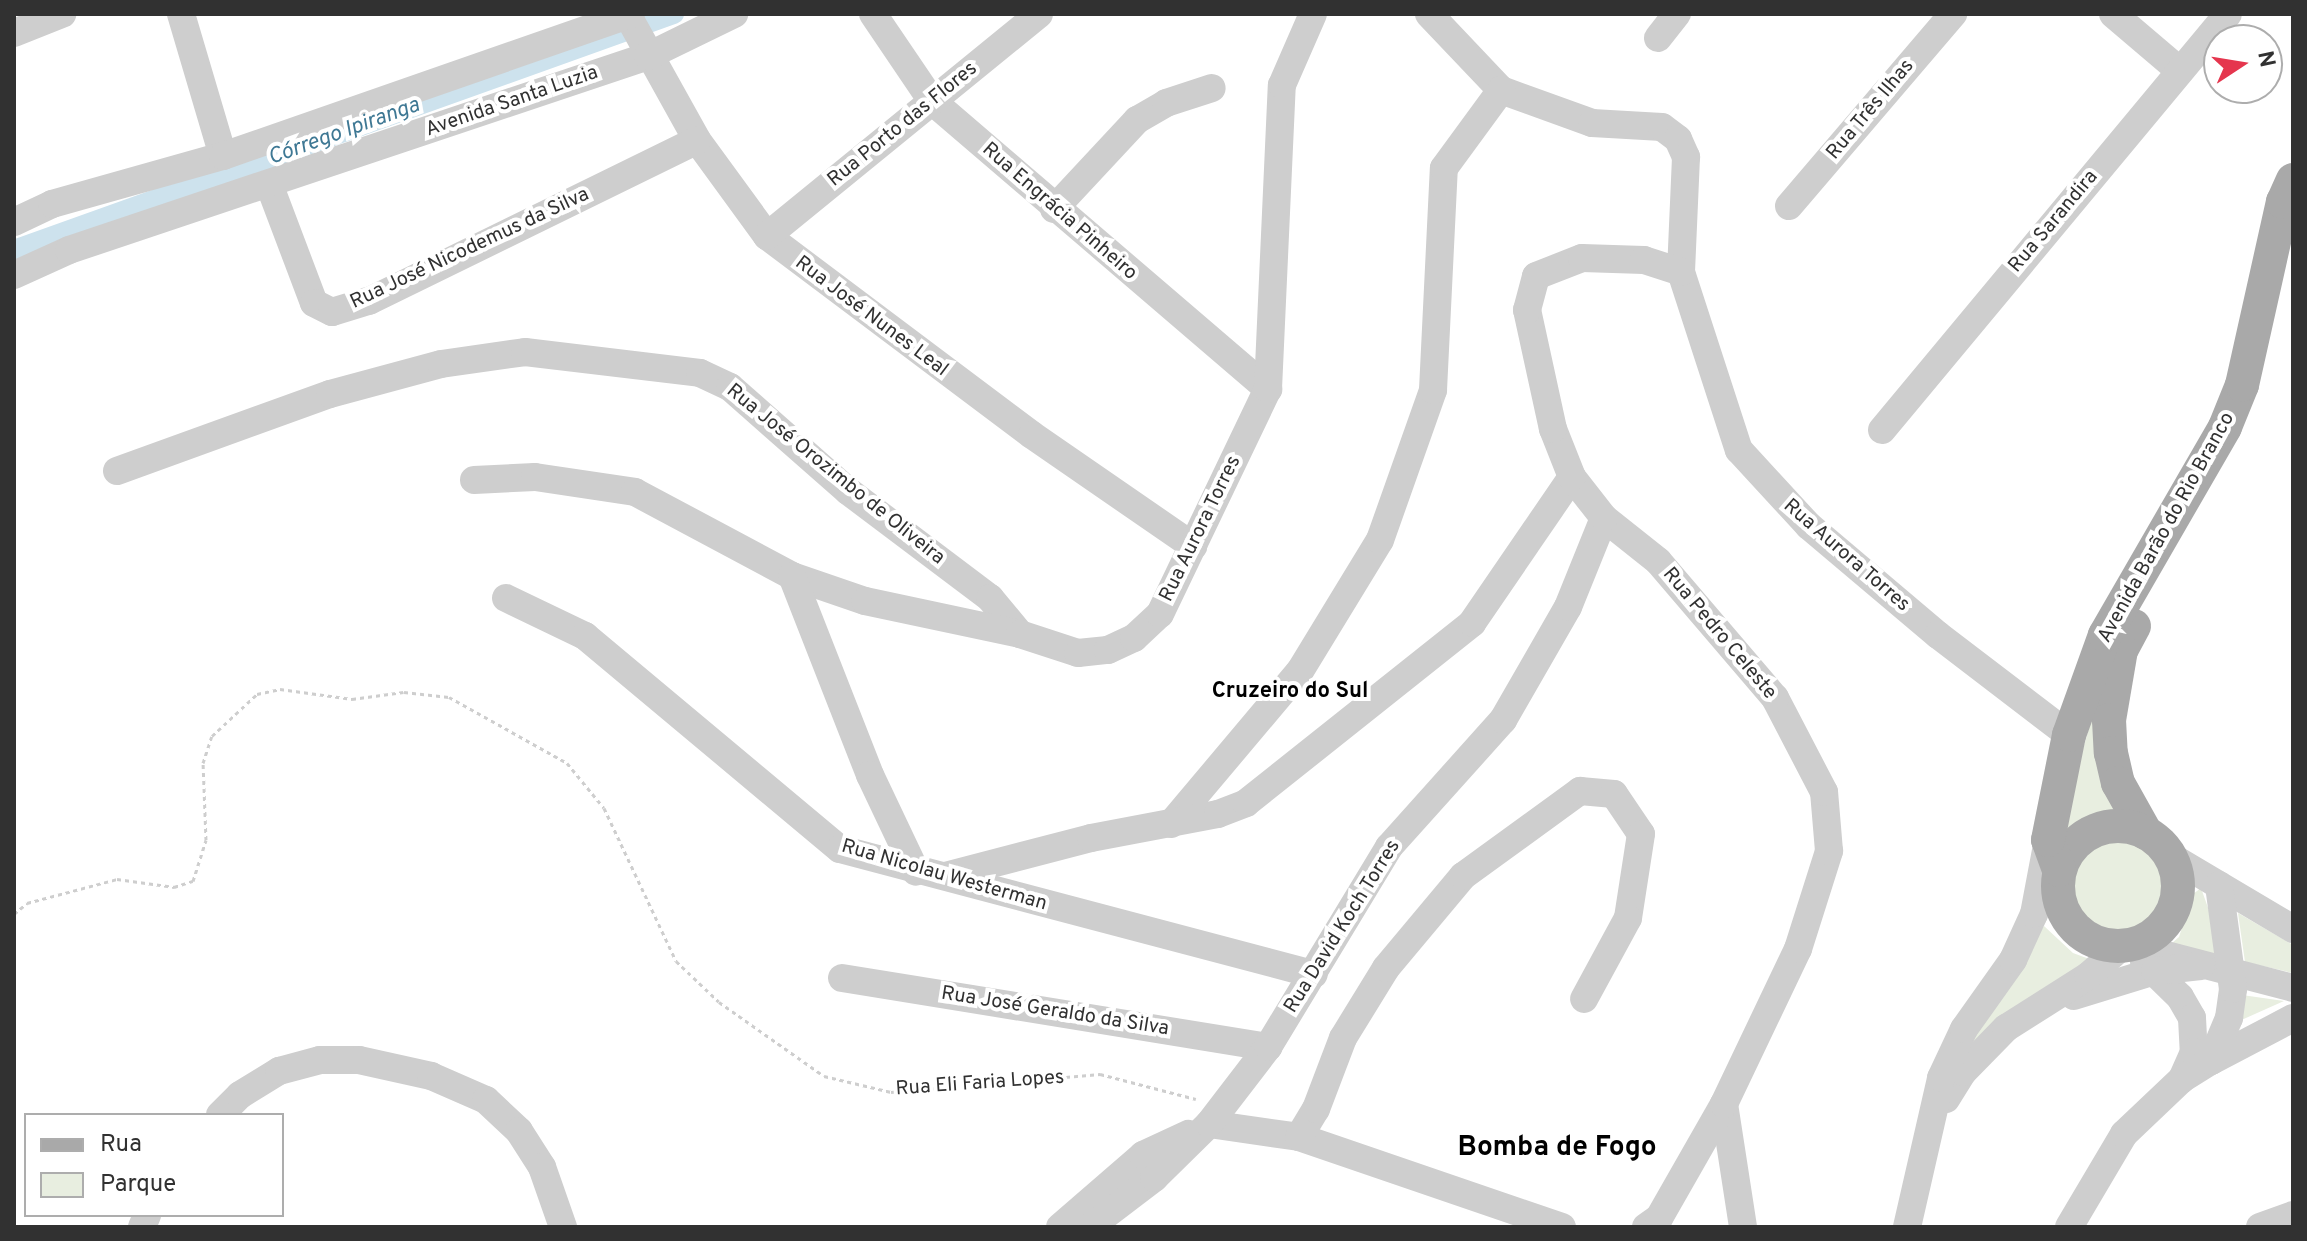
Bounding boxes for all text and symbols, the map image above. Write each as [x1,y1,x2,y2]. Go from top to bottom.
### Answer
north arrow [2203,24,2283,104]
text: N [2250,49,2280,70]
street label: Rua Três Ilhas [1822,55,1920,165]
street label: Rua Porto das Flores [823,57,983,193]
street label: Avenida Santa Luzia [423,61,601,143]
water label: Córrego Ipiranga [265,92,423,172]
street label: Rua Engrácia Pinheiro [976,138,1142,286]
street label: Rua Sarandira [2004,166,2104,278]
street label: Rua José Nicodemus da Silva [347,183,593,315]
street label: Rua José Nunes Leal [790,252,952,382]
street label: Rua José Orozimbo de Oliveira [721,379,949,571]
street label: Avenida Barão do Rio Branco [2094,409,2240,647]
street label: Rua Aurora Torres [1155,451,1247,607]
street label: Rua Aurora Torres [1777,494,1915,618]
street label: Rua Pedro Celeste [1657,563,1781,705]
district label: Cruzeiro do Sul [1212,679,1368,705]
street label: Rua Nicolau Westerman [838,835,1050,917]
street label: Rua David Koch Torres [1280,836,1406,1018]
street label: Rua José Geraldo da Silva [939,982,1171,1042]
street label: Rua Eli Faria Lopes [895,1066,1065,1102]
legend [24,1113,284,1217]
text: Rua [100,1130,142,1160]
district label: Bomba de Fogo [1457,1131,1657,1165]
text: Parque [100,1170,176,1200]

